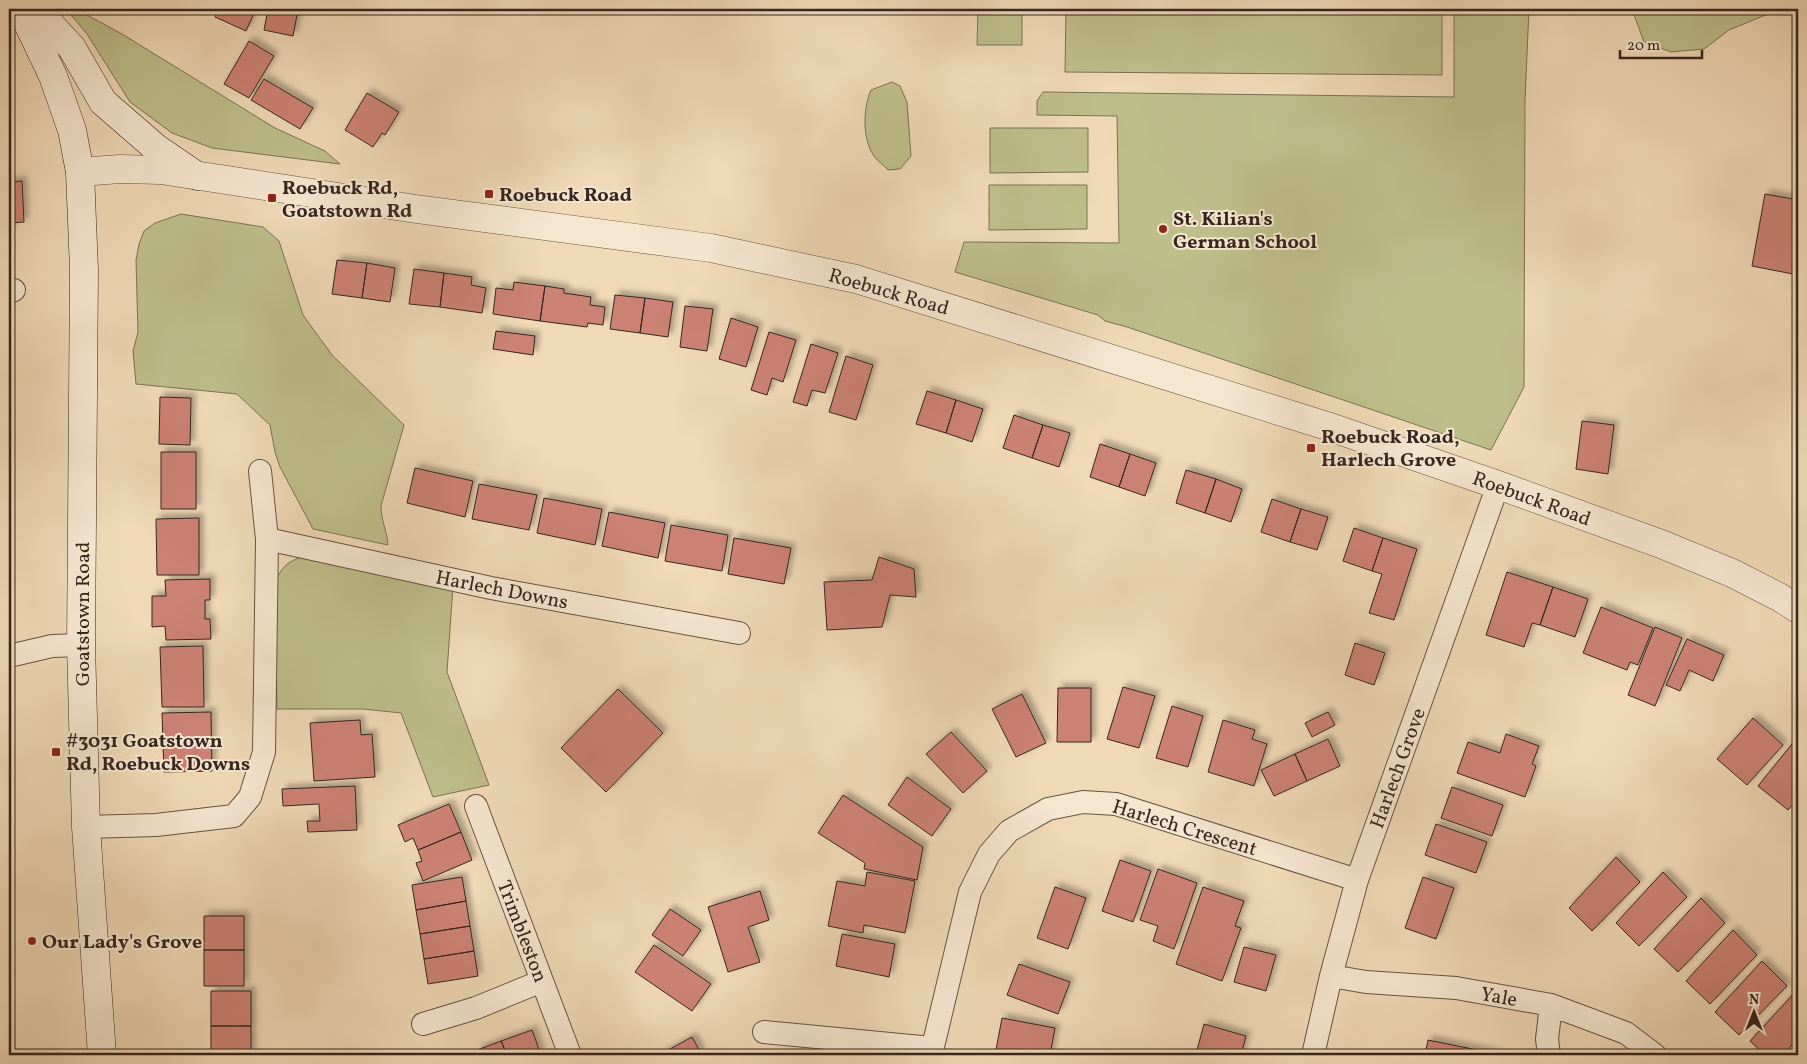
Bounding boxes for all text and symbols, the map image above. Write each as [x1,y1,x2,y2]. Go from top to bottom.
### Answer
scale bar [1620,28,1702,60]
text: 20 m [1627,36,1660,57]
place label: Roebuck Rd, Goatstown Rd [282,175,412,226]
place label: Roebuck Road [499,182,632,210]
marker: Roebuck Road [483,188,495,200]
marker: Roebuck Rd, Goatstown Rd [266,192,278,204]
place label: St. Kilian's German School [1173,206,1317,257]
marker: St. Kilian's German School [1157,223,1169,235]
street label: Roebuck Road [825,262,952,323]
place label: Roebuck Road, Harlech Grove [1321,424,1460,475]
marker: Roebuck Road, Harlech Grove [1305,442,1317,454]
street label: Roebuck Road [1468,465,1594,534]
street label: Goatstown Road [70,542,98,686]
street label: Harlech Downs [433,564,570,618]
street label: Harlech Grove [1364,704,1434,833]
place label: #3031 Goatstown Rd, Roebuck Downs [66,728,250,779]
marker: #3031 Goatstown Rd, Roebuck Downs [50,746,62,758]
street label: Harlech Crescent [1109,794,1260,864]
street label: Trimbleston [489,877,553,987]
place label: Our Lady's Grove [42,929,202,957]
marker: Our Lady's Grove [26,935,38,947]
street label: Yale [1478,981,1519,1015]
north arrow [1730,986,1780,1036]
text: N [1749,991,1759,1010]

